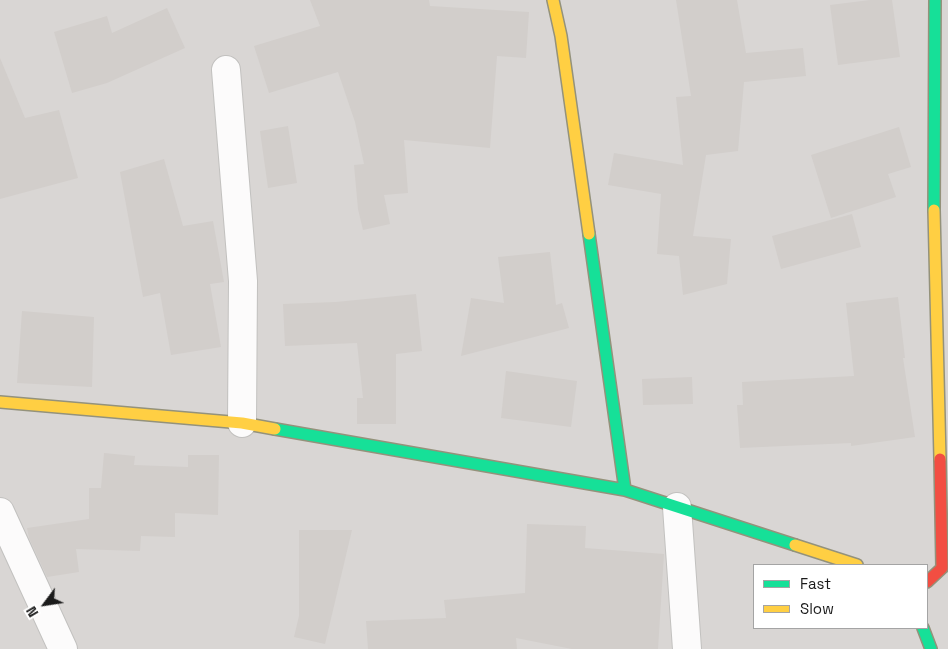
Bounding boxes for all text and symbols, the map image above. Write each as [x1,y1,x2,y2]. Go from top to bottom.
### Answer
legend [753,564,928,629]
text: Fast [800,574,831,593]
north arrow [20,579,70,629]
text: Slow [800,599,834,618]
text: N [22,603,42,620]

